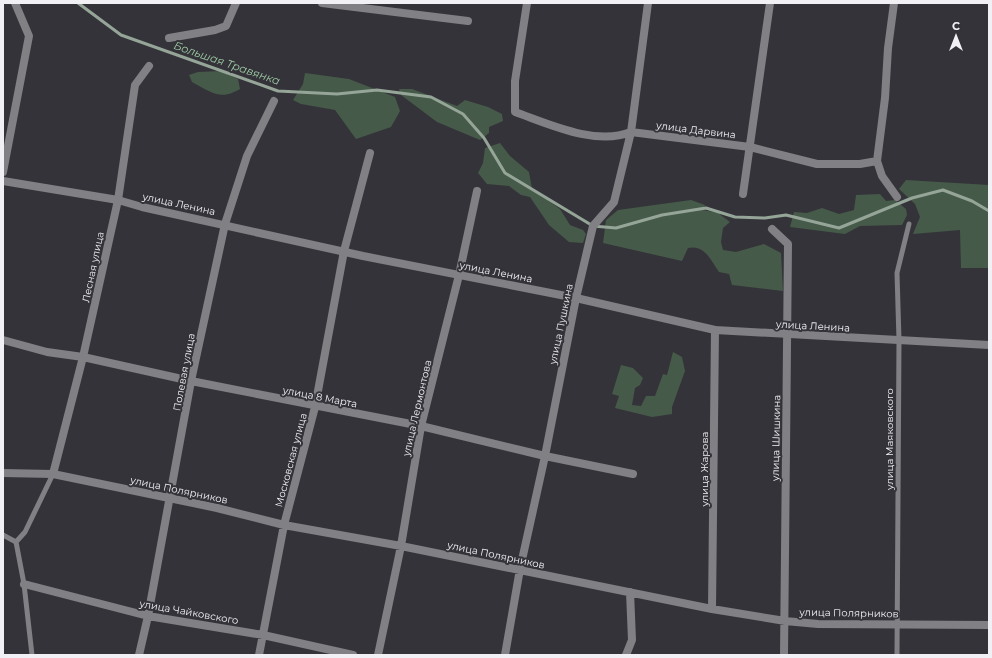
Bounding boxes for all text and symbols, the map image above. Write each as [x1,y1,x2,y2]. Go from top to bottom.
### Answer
north arrow [936,16,976,56]
text: С [952,19,960,33]
water label: Большая Травянка [172,38,282,88]
street label: улица Дарвина [655,119,737,141]
street label: улица Ленина [140,190,217,218]
street label: Лесная улица [79,230,107,304]
street label: улица Ленина [457,258,534,285]
street label: улица Пушкина [546,282,576,367]
street label: улица Ленина [775,318,850,334]
street label: Полевая улица [170,332,198,412]
street label: улица Лермонтова [399,359,434,458]
street label: улица 8 Марта [281,383,358,411]
street label: улица Маяковского [883,388,896,491]
street label: улица Шишкина [769,395,783,482]
street label: Московская улица [272,412,310,508]
street label: улица Жарова [698,432,711,507]
street label: улица Полярников [128,473,229,507]
street label: улица Полярников [445,538,546,572]
street label: улица Чайковского [138,597,240,627]
street label: улица Полярников [798,606,899,620]

